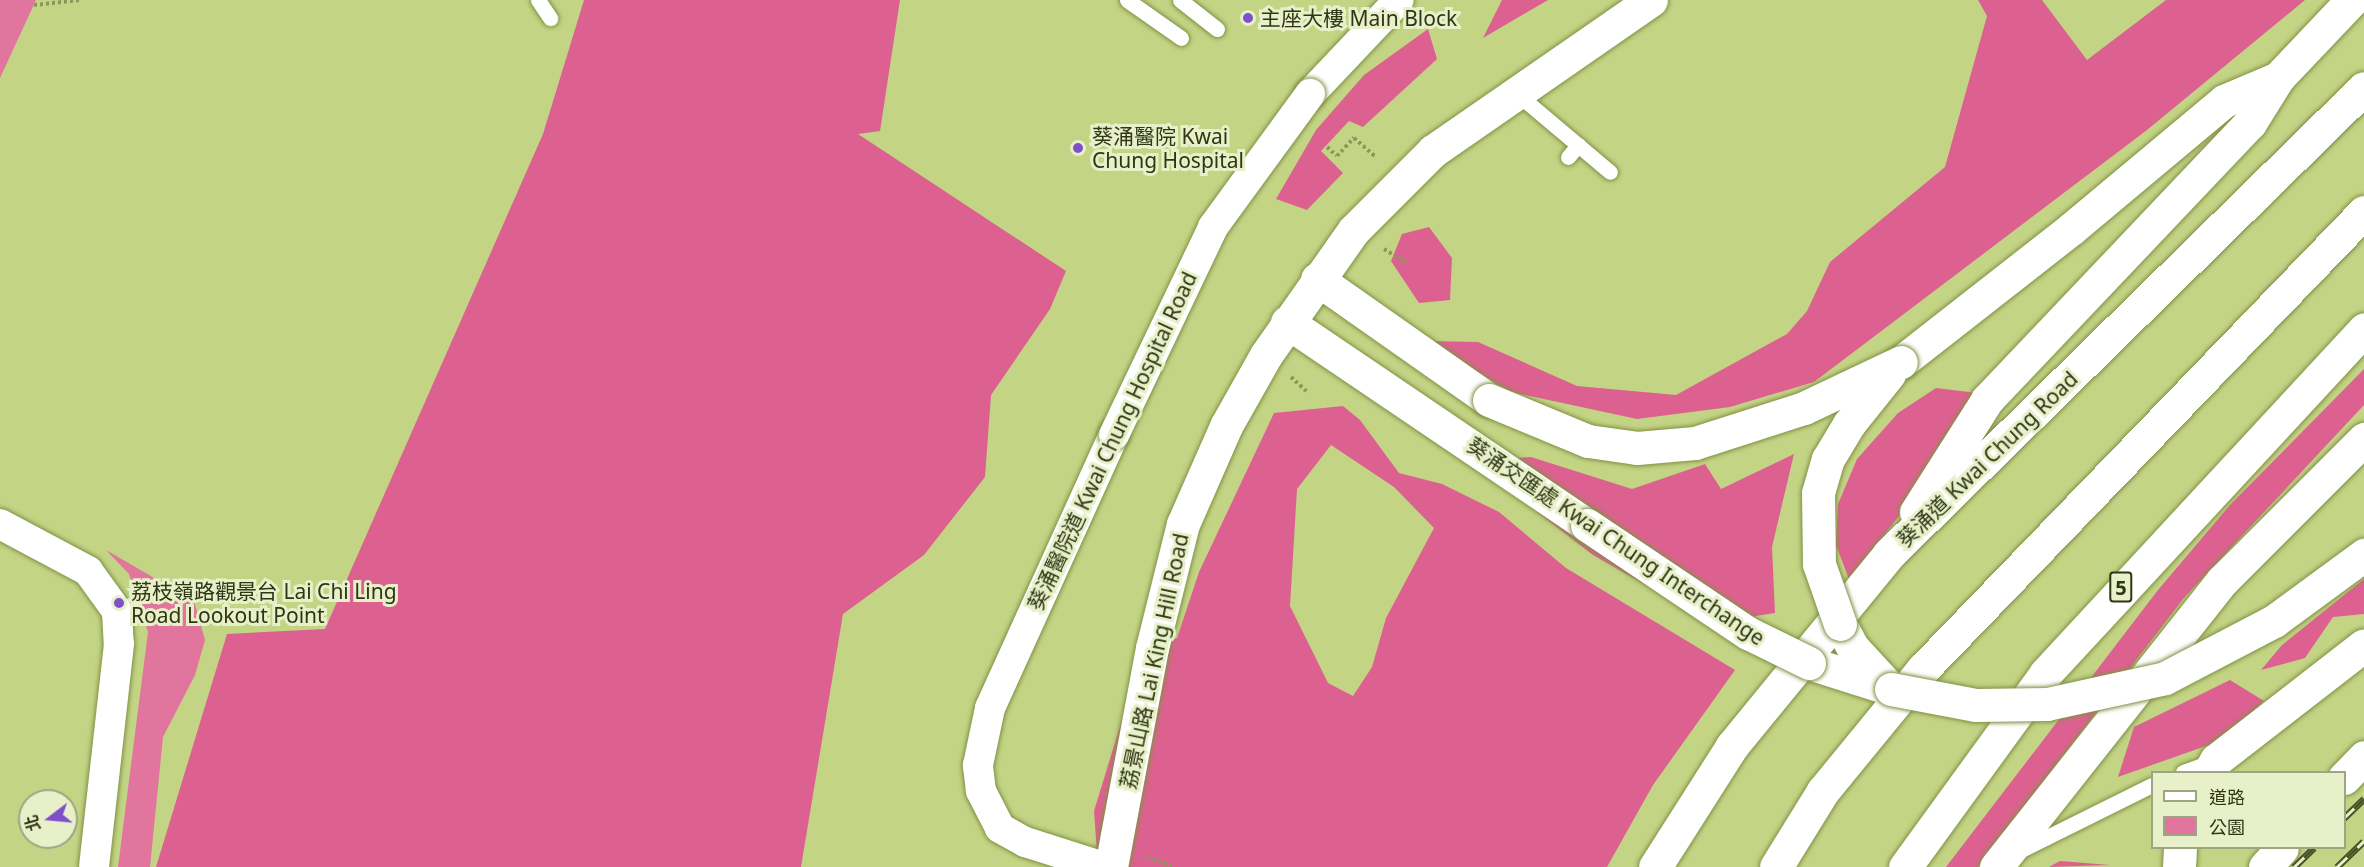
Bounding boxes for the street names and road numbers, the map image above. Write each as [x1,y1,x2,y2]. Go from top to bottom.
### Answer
street label: 葵涌醫院道 Kwai Chung Hospital Road [1022,268,1202,614]
street label: 葵涌道 Kwai Chung Road [1891,366,2083,552]
street label: 葵涌交匯處 Kwai Chung Interchange [1462,432,1770,650]
street label: 荔景山路 Lai King Hill Road [1115,531,1193,791]
road number: 5 [2109,570,2133,604]

